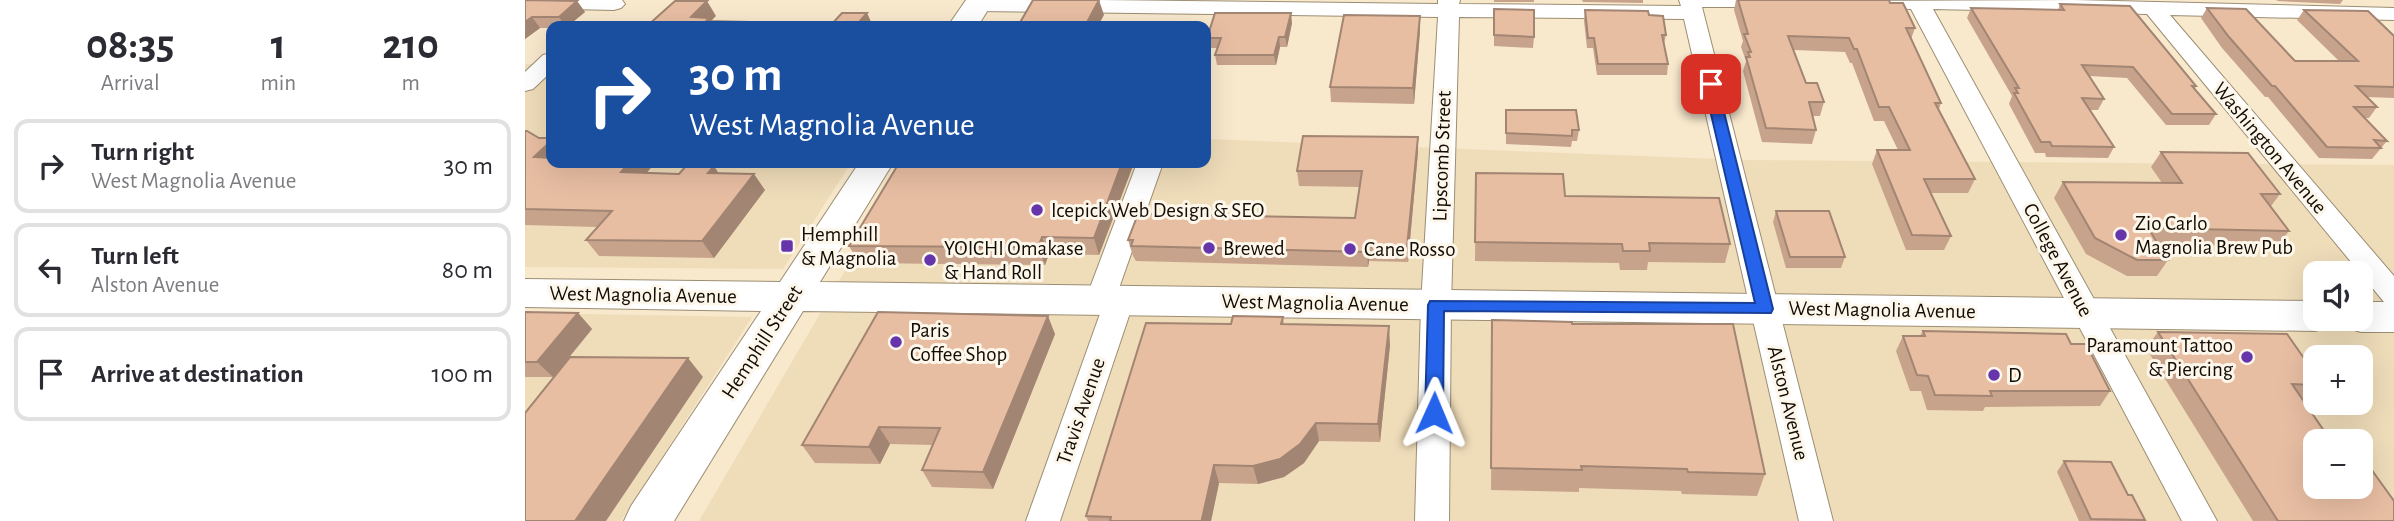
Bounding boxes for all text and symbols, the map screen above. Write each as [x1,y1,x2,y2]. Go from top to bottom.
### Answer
text: 08:35 [86,24,174,66]
text: 1 [271,24,286,66]
text: 210 [382,24,439,66]
icon: right [574,49,665,140]
text: 30 m [689,51,783,100]
pin [1681,54,1741,114]
icon: arrive [1692,65,1730,103]
text: Arrival [101,72,160,95]
text: min [260,72,296,95]
text: m [401,72,420,95]
street label: Washington Avenue [2209,78,2331,218]
street label: Lipscomb Street [1429,90,1455,222]
text: West Magnolia Avenue [689,109,975,141]
text: Turn right [91,139,194,165]
icon: right [32,147,70,185]
text: 30 m [443,153,493,179]
text: West Magnolia Avenue [91,170,296,193]
place label: Icepick Web Design & SEO [1051,200,1264,221]
street label: College Avenue [2019,200,2097,320]
marker: Icepick Web Design & SEO [1029,202,1045,218]
place label: Zio Carlo Magnolia Brew Pub [2135,213,2293,258]
place label: Hemphill & Magnolia [801,224,897,269]
marker: Zio Carlo Magnolia Brew Pub [2113,227,2129,243]
marker: Hemphill & Magnolia [779,238,795,254]
place label: YOICHI Omakase & Hand Roll [944,238,1084,283]
place label: Brewed [1223,238,1285,259]
place label: Cane Rosso [1364,239,1455,260]
marker: Brewed [1201,240,1217,256]
marker: Cane Rosso [1342,241,1358,257]
text: Turn left [91,243,179,269]
icon: left [32,251,70,289]
marker: YOICHI Omakase & Hand Roll [922,252,938,268]
text: 80 m [442,257,493,283]
map controls [2303,261,2373,499]
button: sound [2303,261,2373,331]
text: Alston Avenue [91,274,219,297]
street label: Hemphill Street [718,281,806,402]
street label: West Magnolia Avenue [549,283,737,307]
street label: West Magnolia Avenue [1221,291,1409,315]
street label: West Magnolia Avenue [1788,298,1976,322]
place label: Paris Coffee Shop [910,320,1007,365]
marker: Paris Coffee Shop [888,334,904,350]
place label: Paramount Tattoo & Piercing [2086,335,2234,380]
street label: Alston Avenue [1764,344,1812,462]
button: + [2303,345,2373,415]
marker: Paramount Tattoo & Piercing [2239,349,2255,365]
icon: arrive [32,355,70,393]
street label: Travis Avenue [1053,355,1109,467]
text: Arrive at destination [91,361,304,387]
text: 100 m [432,361,493,387]
place label: D [2008,365,2022,386]
marker: D [1986,367,2002,383]
position arrow [1397,376,1471,450]
button: − [2303,429,2373,499]

